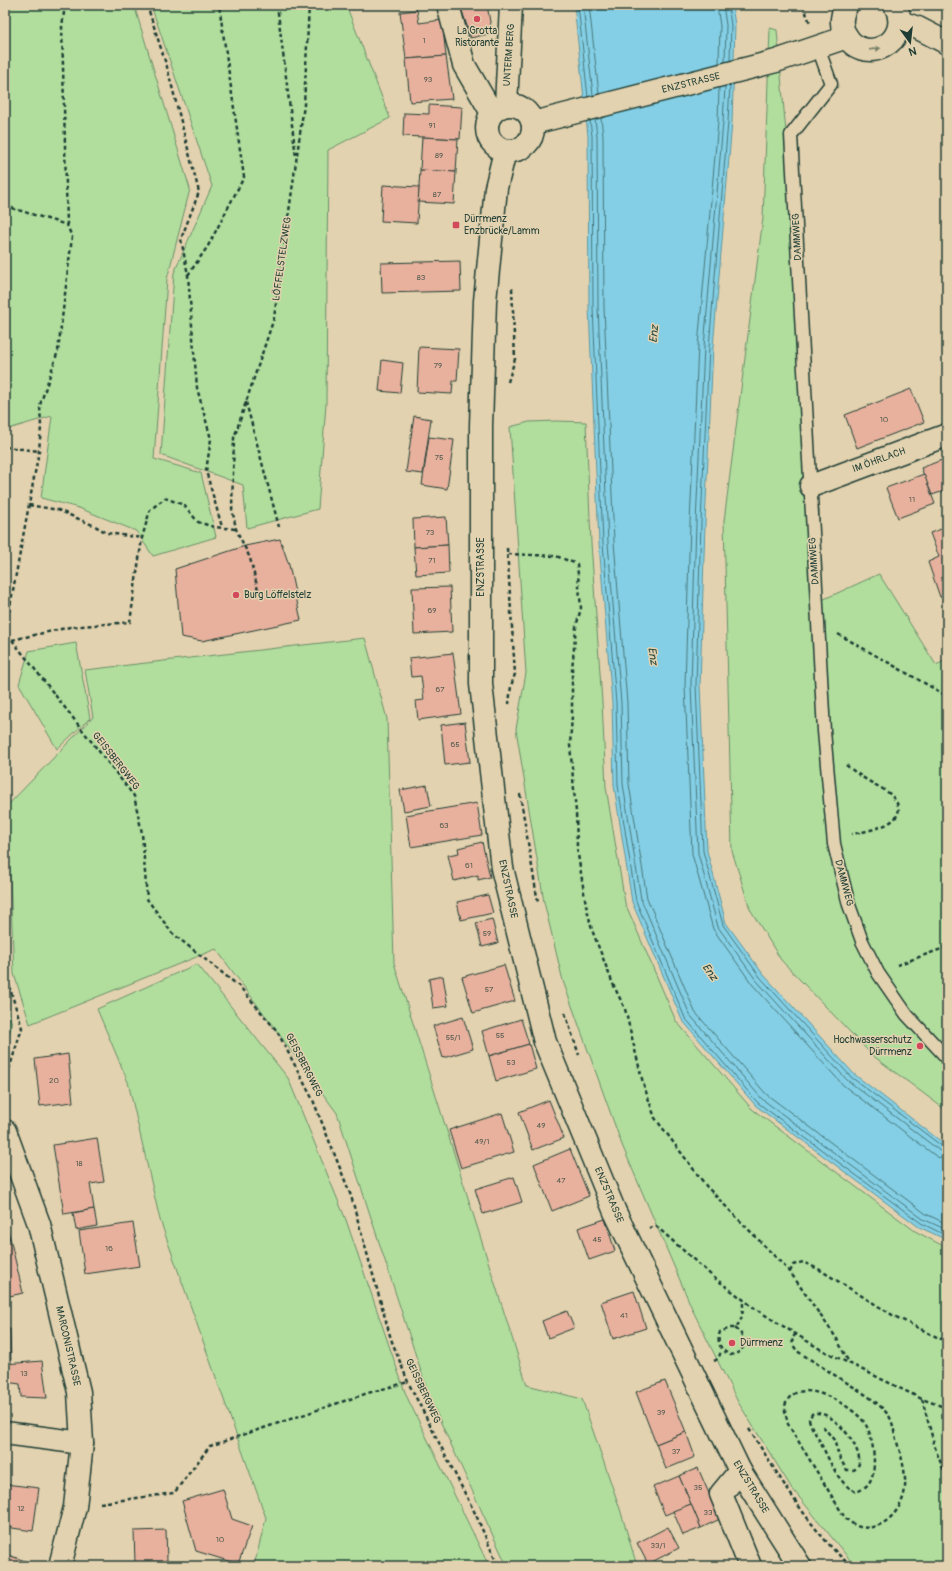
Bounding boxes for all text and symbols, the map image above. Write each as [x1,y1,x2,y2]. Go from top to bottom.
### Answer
marker: La Grotta Ristorante [472,14,482,24]
north arrow [890,22,930,62]
street label: UNTERM BERG [501,23,517,87]
place label: La Grotta Ristorante [455,25,499,49]
house number: 1 [422,36,426,45]
text: N [907,44,918,59]
one-way arrow [869,46,881,52]
street label: ENZSTRASSE [661,70,721,96]
house number: 93 [424,75,433,84]
house number: 91 [428,121,436,130]
house number: 89 [435,151,443,160]
house number: 87 [433,190,442,199]
place label: Dürrmenz Enzbrücke/Lamm [464,213,540,237]
street label: DAMMWEG [790,213,804,261]
street label: LÖFFELSTELZWEG [269,216,294,302]
marker: Dürrmenz Enzbrücke/Lamm [451,220,461,230]
house number: 83 [417,273,426,282]
water label: Enz [647,323,661,343]
house number: 79 [434,361,442,370]
house number: 10 [880,415,889,424]
street label: IM ÖHRLACH [850,444,907,475]
house number: 75 [435,453,443,462]
house number: 11 [909,495,915,504]
house number: 73 [426,528,435,537]
street label: ENZSTRASSE [475,537,487,597]
street label: DAMMWEG [806,537,822,585]
house number: 71 [428,556,436,565]
place label: Burg Löffelstelz [244,589,311,601]
marker: Burg Löffelstelz [231,590,241,600]
house number: 69 [428,606,436,615]
water label: Enz [645,646,661,667]
house number: 67 [436,685,445,694]
street label: GEISSBERGWEG [90,730,142,793]
house number: 65 [451,740,460,749]
house number: 63 [439,821,449,830]
street label: DAMMWEG [832,858,856,908]
street label: ENZSTRASSE [496,859,520,919]
house number: 61 [465,861,473,870]
house number: 59 [483,929,491,938]
water label: Enz [700,961,721,984]
house number: 57 [485,985,494,994]
street label: GEISSBERGWEG [283,1031,325,1099]
house number: 55 [496,1031,504,1040]
house number: 55/1 [446,1033,460,1042]
place label: Hochwasserschutz Dürrmenz [833,1034,912,1058]
marker: Hochwasserschutz Dürrmenz [915,1041,925,1051]
house number: 53 [507,1058,516,1067]
house number: 20 [49,1076,60,1085]
house number: 49 [537,1121,545,1130]
house number: 49/1 [475,1137,489,1146]
house number: 18 [75,1159,83,1168]
street label: ENZSTRASSE [592,1165,626,1225]
house number: 47 [557,1176,566,1185]
house number: 45 [593,1235,601,1244]
house number: 16 [105,1244,113,1253]
street label: MARCONISTRASSE [53,1305,83,1387]
house number: 41 [620,1311,628,1320]
place label: Dürrmenz [740,1337,783,1349]
marker: Dürrmenz [727,1338,737,1348]
street label: GEISSBERGWEG [403,1357,443,1426]
house number: 13 [20,1369,28,1378]
house number: 39 [657,1408,665,1417]
house number: 37 [672,1447,681,1456]
street label: ENZSTRASSE [731,1458,771,1516]
house number: 35 [694,1483,702,1492]
house number: 12 [17,1504,25,1513]
house number: 33 [704,1508,713,1517]
house number: 10 [216,1535,225,1544]
house number: 33/1 [651,1541,665,1550]

